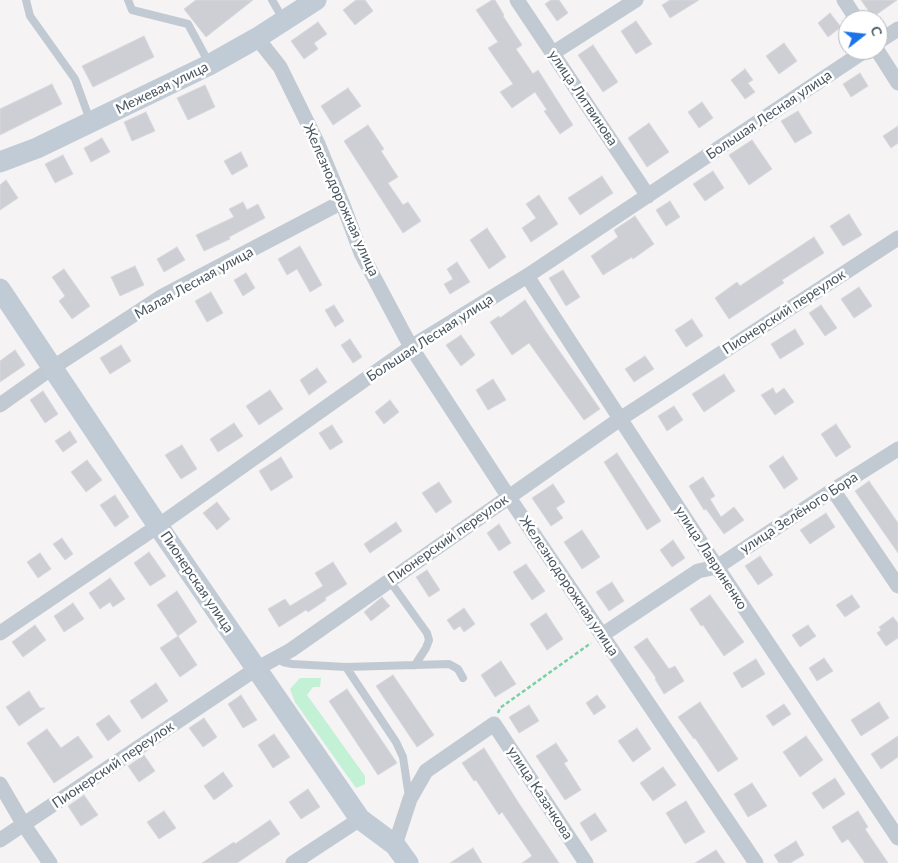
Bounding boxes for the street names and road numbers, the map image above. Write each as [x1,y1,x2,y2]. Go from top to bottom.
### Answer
street label: улица Литвинова [545,47,621,149]
street label: Межевая улица [113,58,211,118]
street label: Большая Лесная улица [703,67,835,163]
street label: Железнодорожная улица [300,121,382,279]
street label: Малая Лесная улица [132,243,256,323]
street label: Пионерский переулок [719,266,849,358]
street label: Большая Лесная улица [363,291,497,385]
street label: улица Зелёного Бора [737,469,861,557]
street label: Пионерский переулок [385,491,511,587]
street label: улица Лавриненко [671,503,751,613]
street label: Железнодорожная улица [516,513,622,659]
street label: Пионерская улица [157,528,237,636]
street label: Пионерский переулок [49,718,177,812]
street label: улица Казачкова [504,743,576,843]

